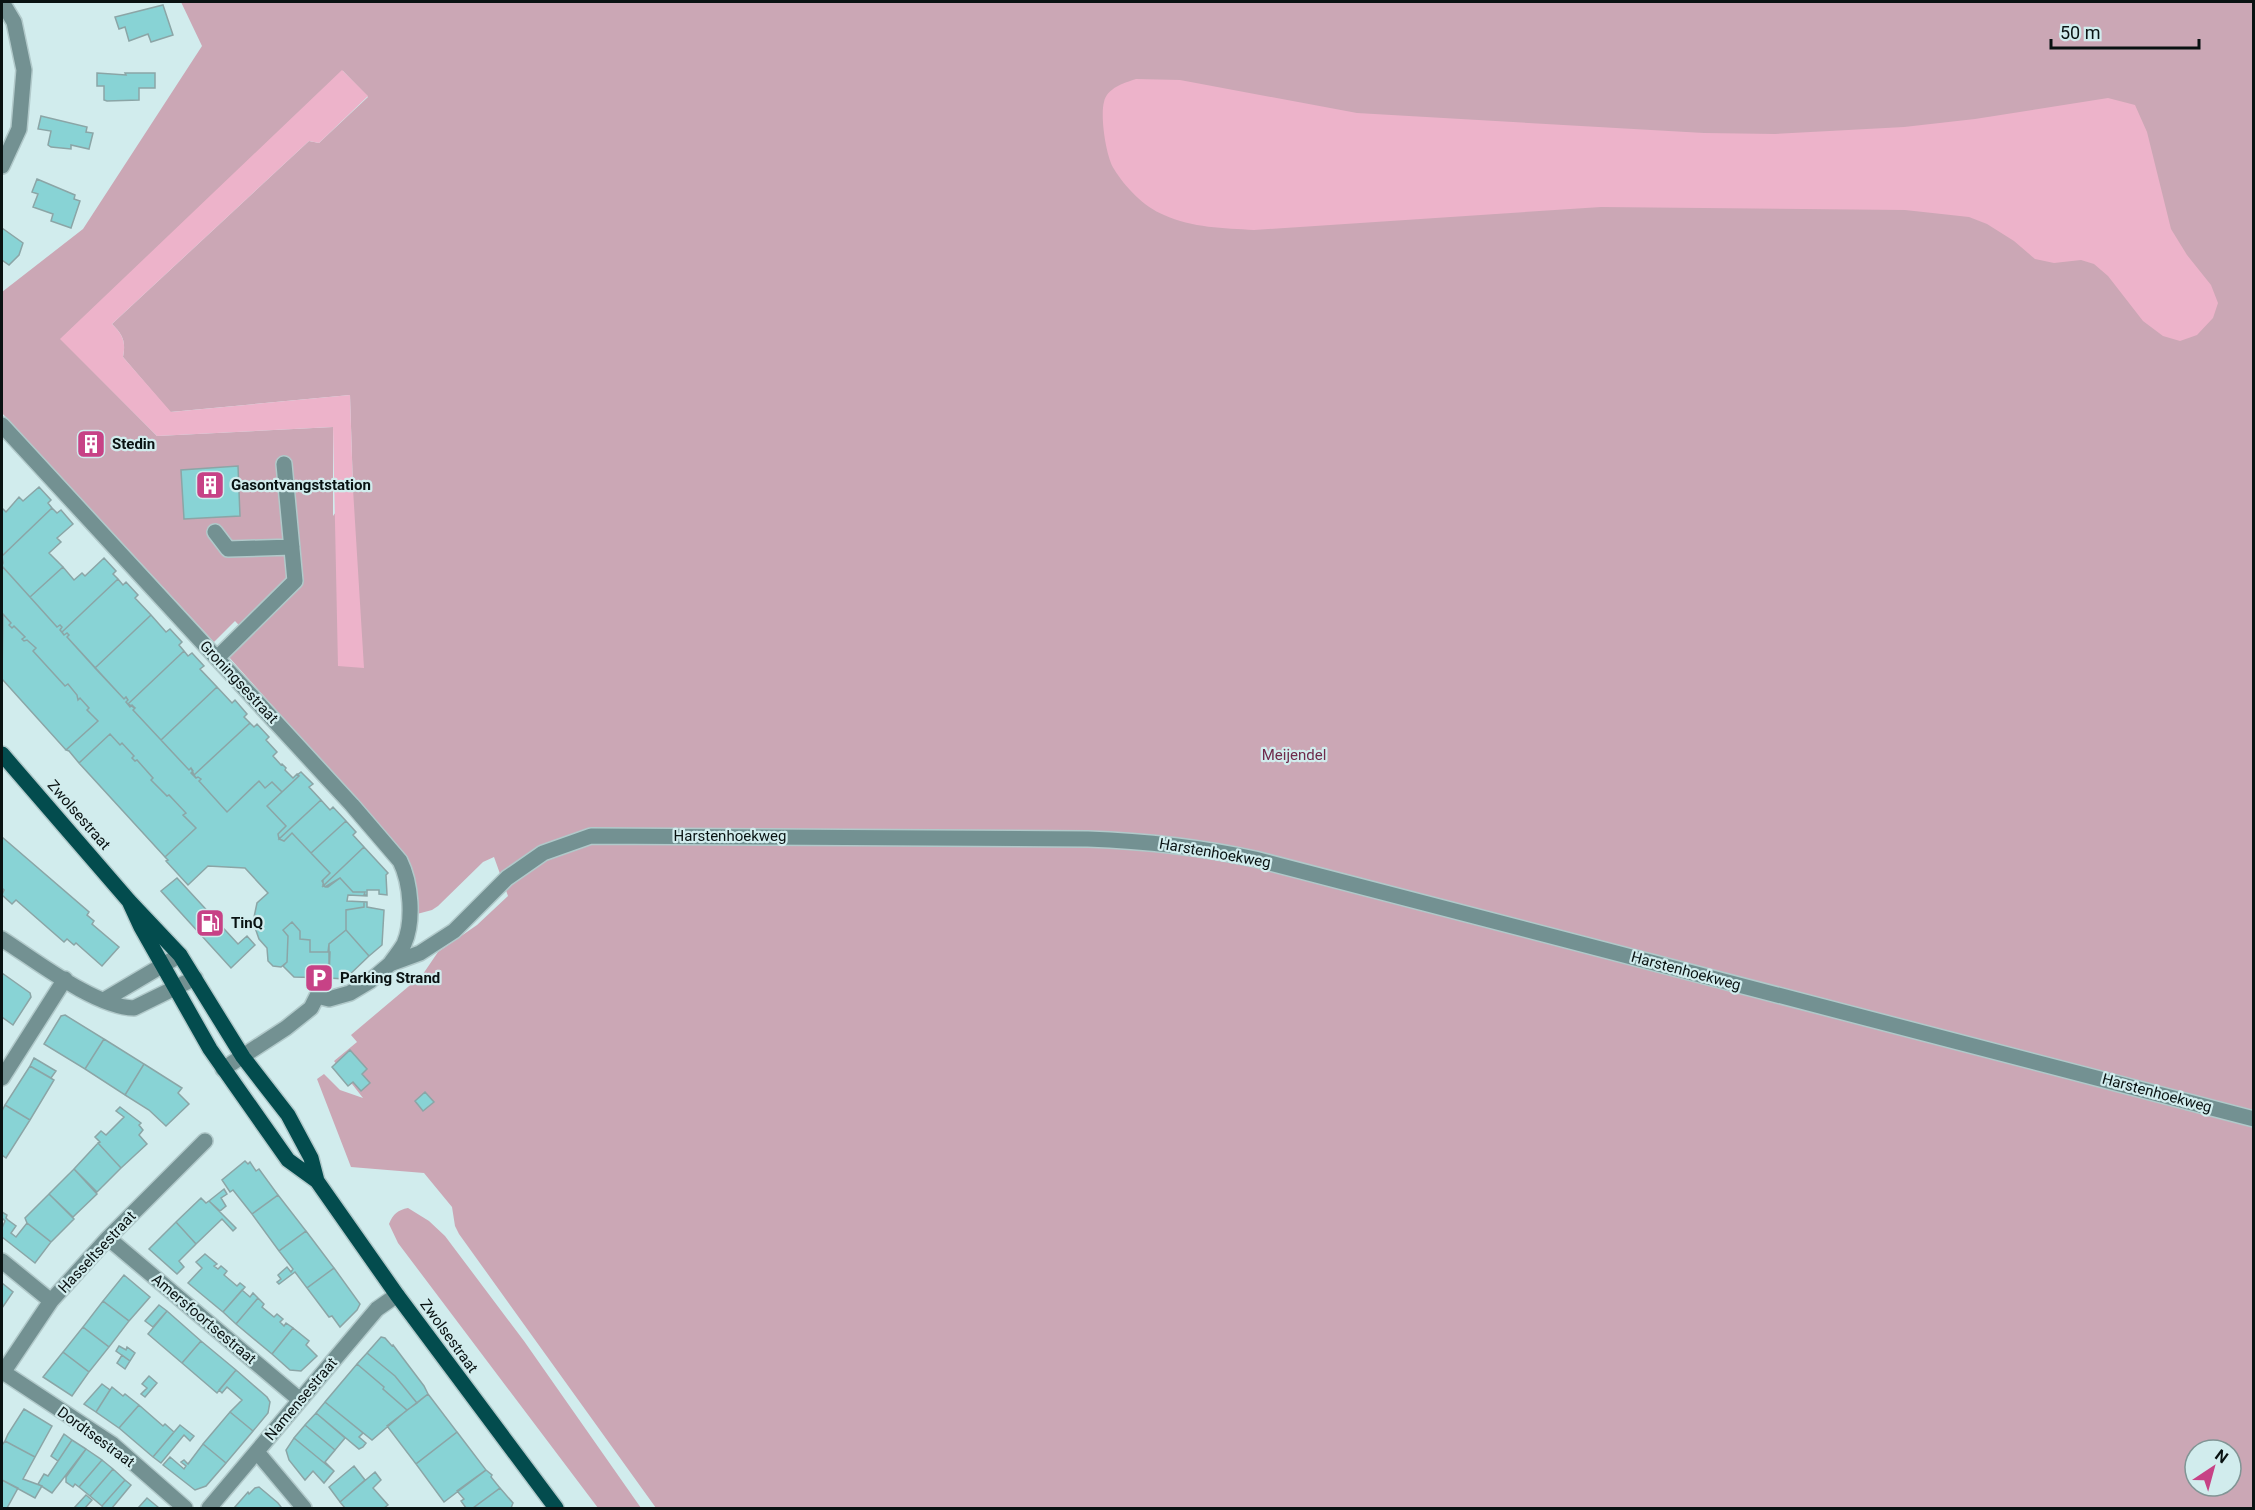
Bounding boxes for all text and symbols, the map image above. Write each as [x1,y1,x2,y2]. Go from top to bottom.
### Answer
scale bar [2051,12,2200,50]
text: 50 m [2060,22,2100,43]
building icon: Stedin [75,428,107,460]
place label: Stedin [112,435,155,453]
building icon: Gasontvangststation [194,469,226,501]
place label: Gasontvangststation [231,476,371,494]
street label: Groningsestraat [196,637,282,727]
park label: Meijendel [1262,746,1326,764]
street label: Zwolsestraat [44,776,114,854]
street label: Harstenhoekweg [674,827,786,845]
street label: Harstenhoekweg [1158,834,1272,872]
fuel station icon: TinQ [194,907,226,939]
place label: TinQ [231,914,263,932]
street label: Harstenhoekweg [1629,948,1743,994]
parking icon: Parking Strand [303,962,335,994]
place label: Parking Strand [340,969,440,987]
street label: Harstenhoekweg [2100,1070,2214,1116]
street label: Hasseltsestraat [55,1207,140,1297]
street label: Amersfoortsestraat [148,1270,260,1368]
street label: Zwolsestraat [416,1296,482,1376]
street label: Namensestraat [261,1354,341,1444]
street label: Dordtsestraat [54,1403,138,1471]
north arrow [2183,1438,2243,1498]
text: N [2211,1445,2232,1467]

